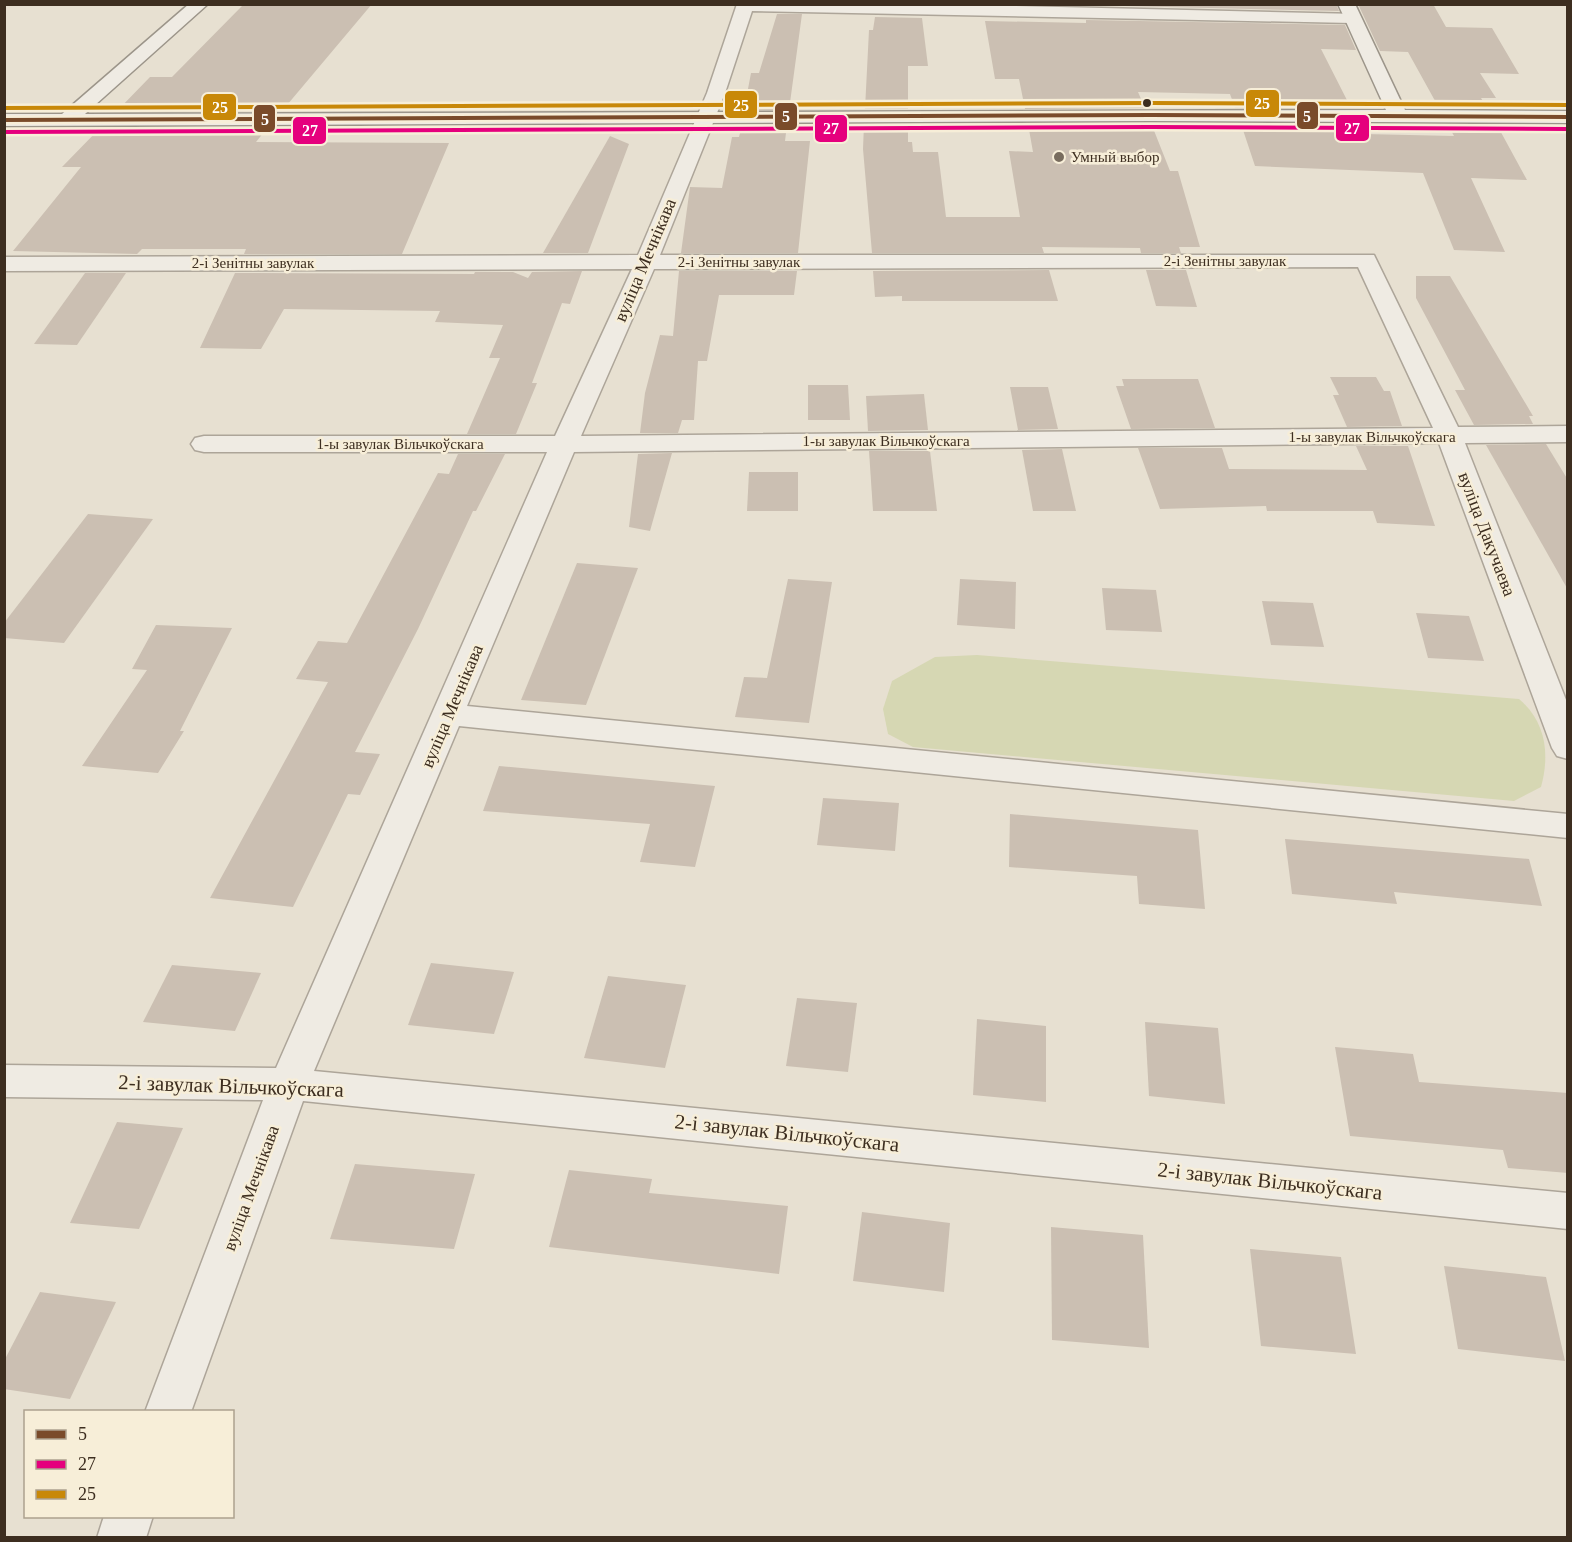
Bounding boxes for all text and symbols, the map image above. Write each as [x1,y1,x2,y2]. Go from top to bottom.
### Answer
line badge: 25 [1245,89,1280,118]
line badge: 25 [724,90,758,119]
line badge: 25 [202,93,237,121]
text: 25 [1254,95,1270,112]
text: 25 [733,97,749,114]
unlabelled marker [1141,97,1153,109]
text: 25 [212,99,228,116]
line badge: 5 [1296,101,1319,130]
line badge: 5 [774,102,798,131]
line badge: 5 [253,104,276,133]
text: 5 [782,108,790,125]
text: 5 [1303,108,1311,125]
text: 5 [261,111,269,128]
line badge: 27 [814,114,848,143]
line badge: 27 [1335,114,1370,142]
line badge: 27 [292,116,327,145]
text: 27 [823,120,839,137]
text: 27 [1344,120,1360,137]
text: 27 [302,122,318,139]
place label: Умный выбор [1071,149,1159,165]
marker: Умный выбор [1052,150,1066,164]
street label: вуліца Мечнікава [610,195,680,325]
street label: 2-і Зенітны завулак [1164,253,1287,269]
street label: 2-і Зенітны завулак [678,254,801,270]
street label: 2-і Зенітны завулак [192,255,315,271]
street label: 1-ы завулак Вільчкоўскага [1288,429,1456,445]
street label: 1-ы завулак Вільчкоўскага [802,433,970,449]
street label: 1-ы завулак Вільчкоўскага [316,436,484,452]
street label: вуліца Дакучаева [1454,469,1520,599]
street label: вуліца Мечнікава [417,641,487,771]
street label: 2-і завулак Вільчкоўскага [118,1070,345,1102]
street label: 2-і завулак Вільчкоўскага [674,1109,901,1157]
street label: вуліца Мечнікава [219,1123,283,1253]
street label: 2-і завулак Вільчкоўскага [1157,1157,1384,1205]
legend [24,1410,234,1518]
text: 5 [78,1424,87,1444]
text: 27 [78,1454,96,1474]
text: 25 [78,1484,96,1504]

